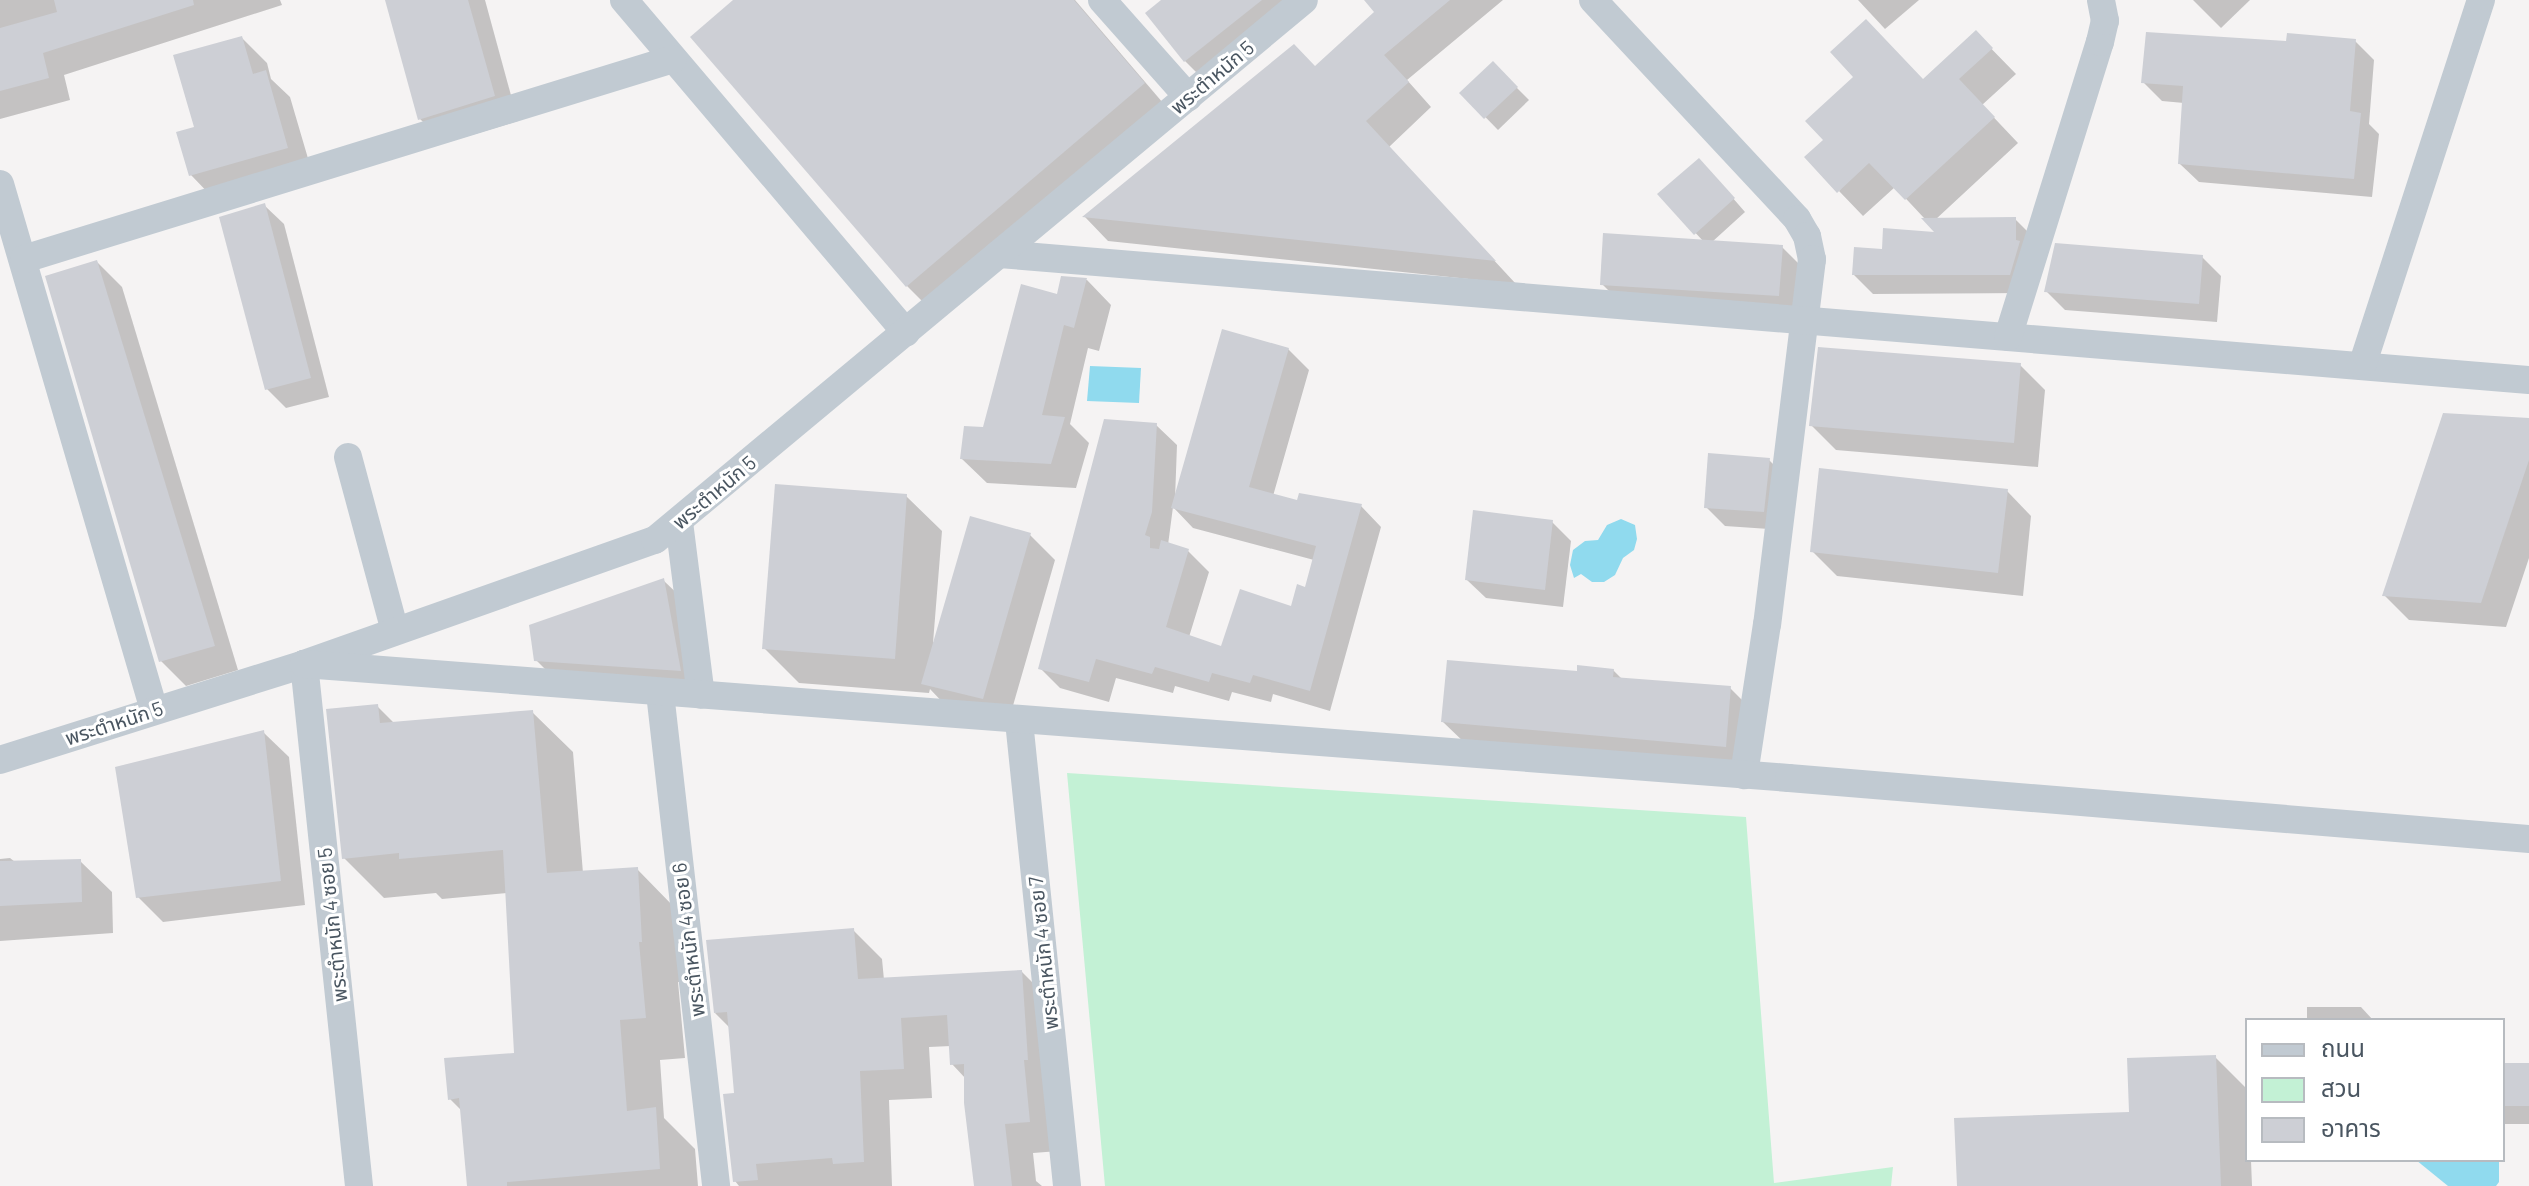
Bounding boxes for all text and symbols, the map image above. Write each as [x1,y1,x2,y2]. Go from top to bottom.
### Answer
street label: พระตำหนัก 5 [1165,35,1259,119]
street label: พระตำหนัก 5 [667,450,761,534]
street label: พระตำหนัก 5 [62,696,166,750]
street label: พระตำหนัก 4 ซอย 5 [312,847,352,1003]
street label: พระตำหนัก 4 ซอย 6 [667,862,709,1018]
street label: พระตำหนัก 4 ซอย 7 [1023,875,1063,1031]
legend [2245,1018,2505,1162]
text: ถนน [2321,1033,2365,1062]
text: สวน [2321,1073,2361,1102]
text: อาคาร [2321,1113,2381,1142]

